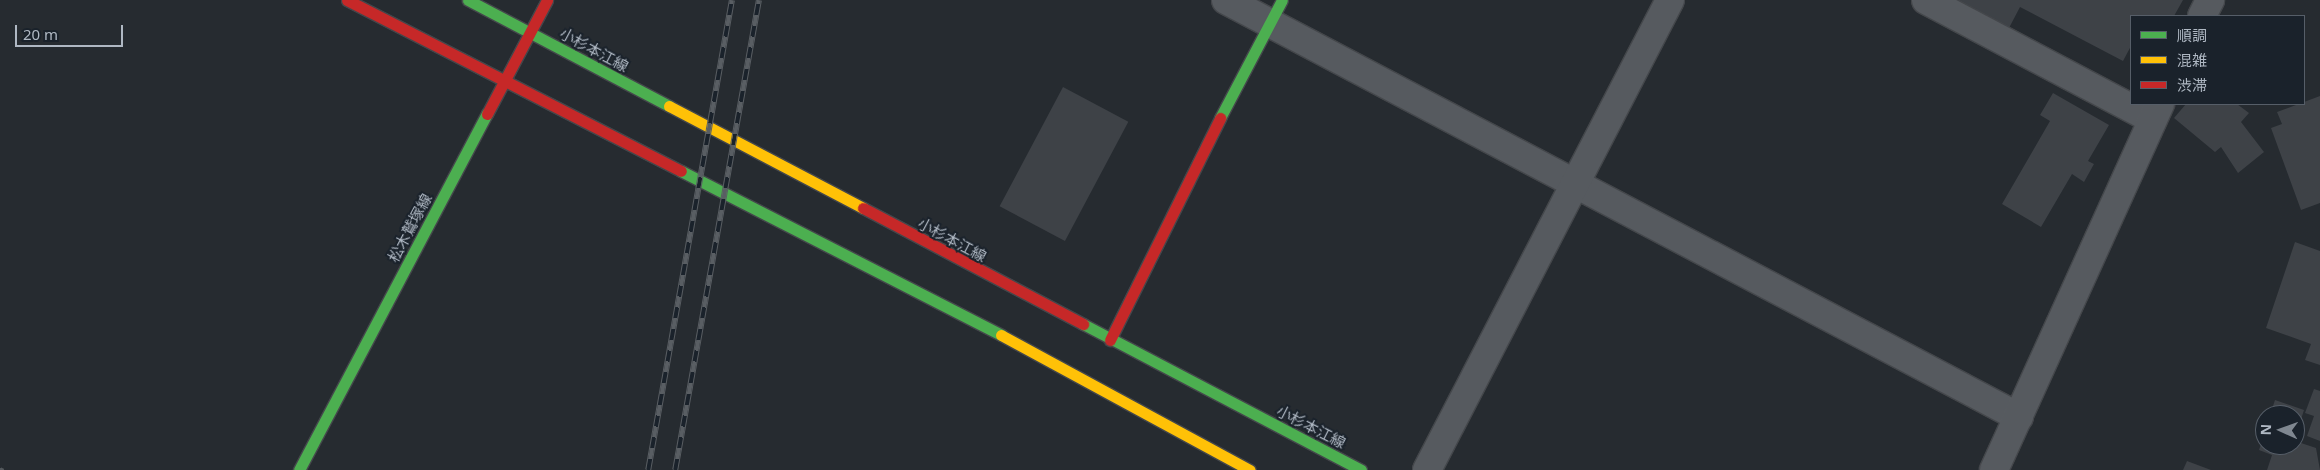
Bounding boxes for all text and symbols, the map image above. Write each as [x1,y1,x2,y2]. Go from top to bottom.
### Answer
scale bar [18,15,125,47]
legend [2130,15,2305,105]
text: 20 m [23,24,58,44]
street label: 小杉本江線 [557,24,631,76]
text: 順調 [2177,25,2207,45]
text: 混雑 [2177,50,2207,70]
text: 渋滞 [2177,75,2207,95]
street label: 松木鷲塚線 [384,191,436,265]
street label: 小杉本江線 [915,214,989,266]
street label: 小杉本江線 [1274,402,1348,452]
north arrow [2255,405,2305,455]
text: N [2256,423,2275,436]

